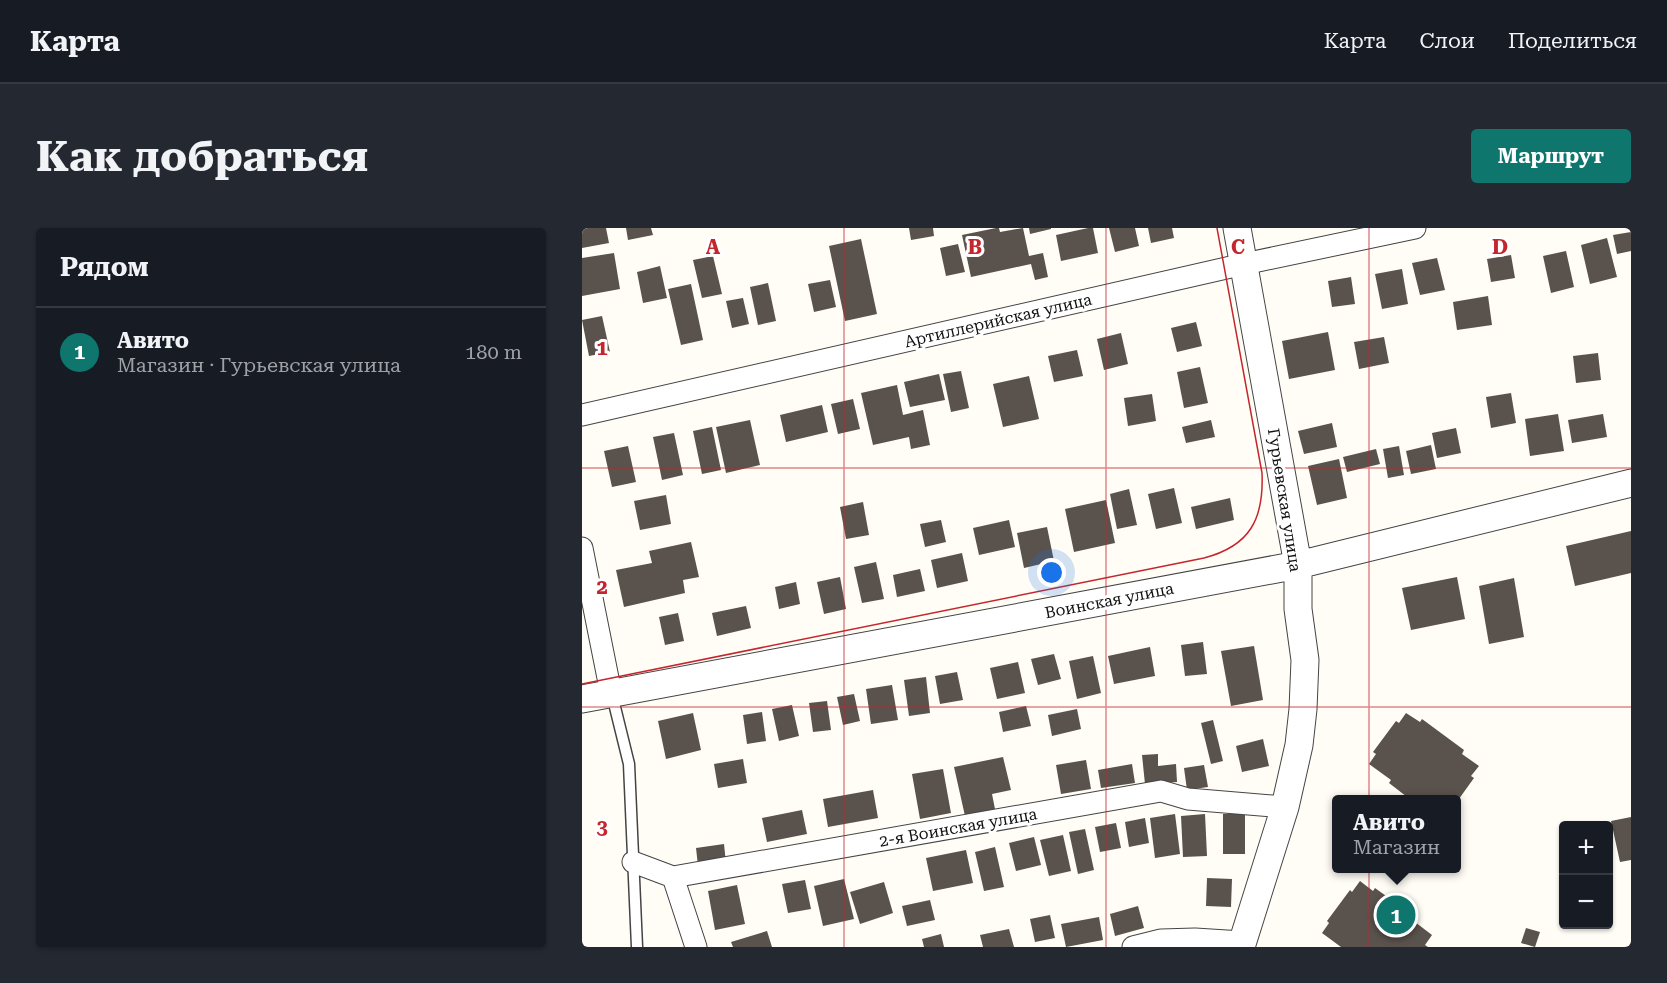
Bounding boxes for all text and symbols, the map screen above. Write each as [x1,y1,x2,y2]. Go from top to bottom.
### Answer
text: Карта [30,25,120,58]
text: Карта [1324,29,1387,53]
text: Слои [1420,29,1475,53]
text: Поделиться [1508,29,1637,53]
button: Маршрут [1471,129,1631,183]
text: Как добраться [36,132,368,181]
text: A [706,235,721,259]
text: B [968,235,982,259]
text: C [1231,235,1245,259]
text: D [1492,235,1508,259]
text: Рядом [60,252,149,282]
street label: Артиллерийская улица [903,290,1094,351]
text: Авито [117,328,189,353]
text: 1 [596,336,608,360]
text: 1 [74,340,85,364]
text: 180 m [465,340,522,364]
text: Магазин · Гурьевская улица [117,353,401,377]
street label: Гурьевская улица [1264,427,1305,574]
your location [1037,558,1066,587]
text: 2 [596,575,608,599]
street label: Воинская улица [1043,579,1175,622]
popup [1332,795,1461,873]
street label: 2-я Воинская улица [878,804,1039,851]
text: Авито [1353,810,1425,835]
text: 3 [596,815,608,839]
map controls [1559,821,1613,929]
button: + [1559,821,1613,875]
text: Магазин [1353,835,1440,859]
button: − [1559,875,1613,929]
pin: 1 [1376,892,1416,938]

